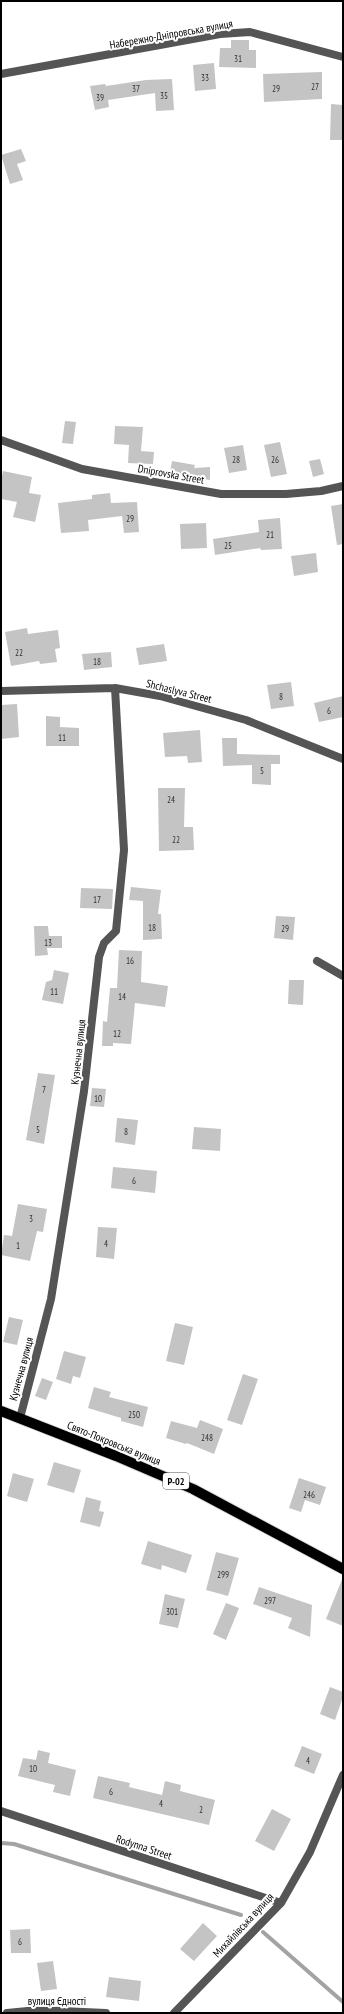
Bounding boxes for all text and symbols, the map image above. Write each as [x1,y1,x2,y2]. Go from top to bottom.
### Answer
street label: Набережно-Дніпровська вулиця [108,16,234,52]
house number: 31 [234,53,242,64]
house number: 33 [201,72,209,83]
house number: 27 [311,81,319,92]
house number: 37 [132,83,140,94]
house number: 29 [272,83,280,94]
house number: 35 [160,90,168,101]
house number: 39 [96,92,104,103]
house number: 28 [232,454,240,465]
house number: 26 [271,454,279,465]
street label: Dniprovska Street [137,461,205,487]
house number: 29 [126,513,134,524]
house number: 21 [266,529,274,540]
house number: 25 [224,540,232,551]
house number: 22 [15,647,23,658]
house number: 18 [93,656,101,667]
street label: Shchaslyva Street [145,676,213,706]
house number: 8 [279,691,283,702]
house number: 6 [327,705,331,716]
house number: 11 [58,732,66,743]
house number: 5 [260,765,264,776]
house number: 24 [167,794,175,805]
house number: 22 [172,834,180,845]
house number: 17 [93,894,101,905]
house number: 18 [148,922,156,933]
house number: 29 [281,923,289,934]
house number: 13 [44,937,52,948]
house number: 16 [126,955,134,966]
house number: 11 [50,986,58,997]
house number: 14 [118,991,126,1002]
street label: Кузнечна вулиця [68,1019,88,1085]
house number: 12 [113,1028,121,1039]
house number: 7 [42,1084,46,1095]
house number: 10 [94,1093,102,1104]
house number: 5 [36,1124,40,1135]
house number: 8 [124,1126,128,1137]
house number: 6 [132,1175,136,1186]
house number: 3 [29,1213,33,1224]
house number: 4 [104,1238,108,1249]
house number: 1 [16,1240,20,1251]
street label: Кузнечна вулиця [6,1336,36,1402]
house number: 250 [128,1409,140,1420]
street label: Свято-Покровська вулиця [65,1418,163,1468]
house number: 248 [201,1432,213,1443]
road number: Р-02 [163,1473,189,1489]
house number: 246 [303,1489,315,1500]
house number: 299 [217,1569,229,1580]
house number: 297 [264,1595,276,1606]
house number: 301 [166,1606,178,1617]
house number: 4 [306,1755,310,1766]
house number: 10 [29,1763,37,1774]
house number: 6 [109,1786,113,1797]
house number: 4 [159,1798,163,1809]
house number: 2 [199,1804,203,1815]
street label: Rodynna Street [114,1831,174,1863]
street label: Михайлівська вулиця [210,1890,276,1960]
house number: 6 [18,1936,22,1947]
street label: вулиця Єдності [28,1994,86,2008]

